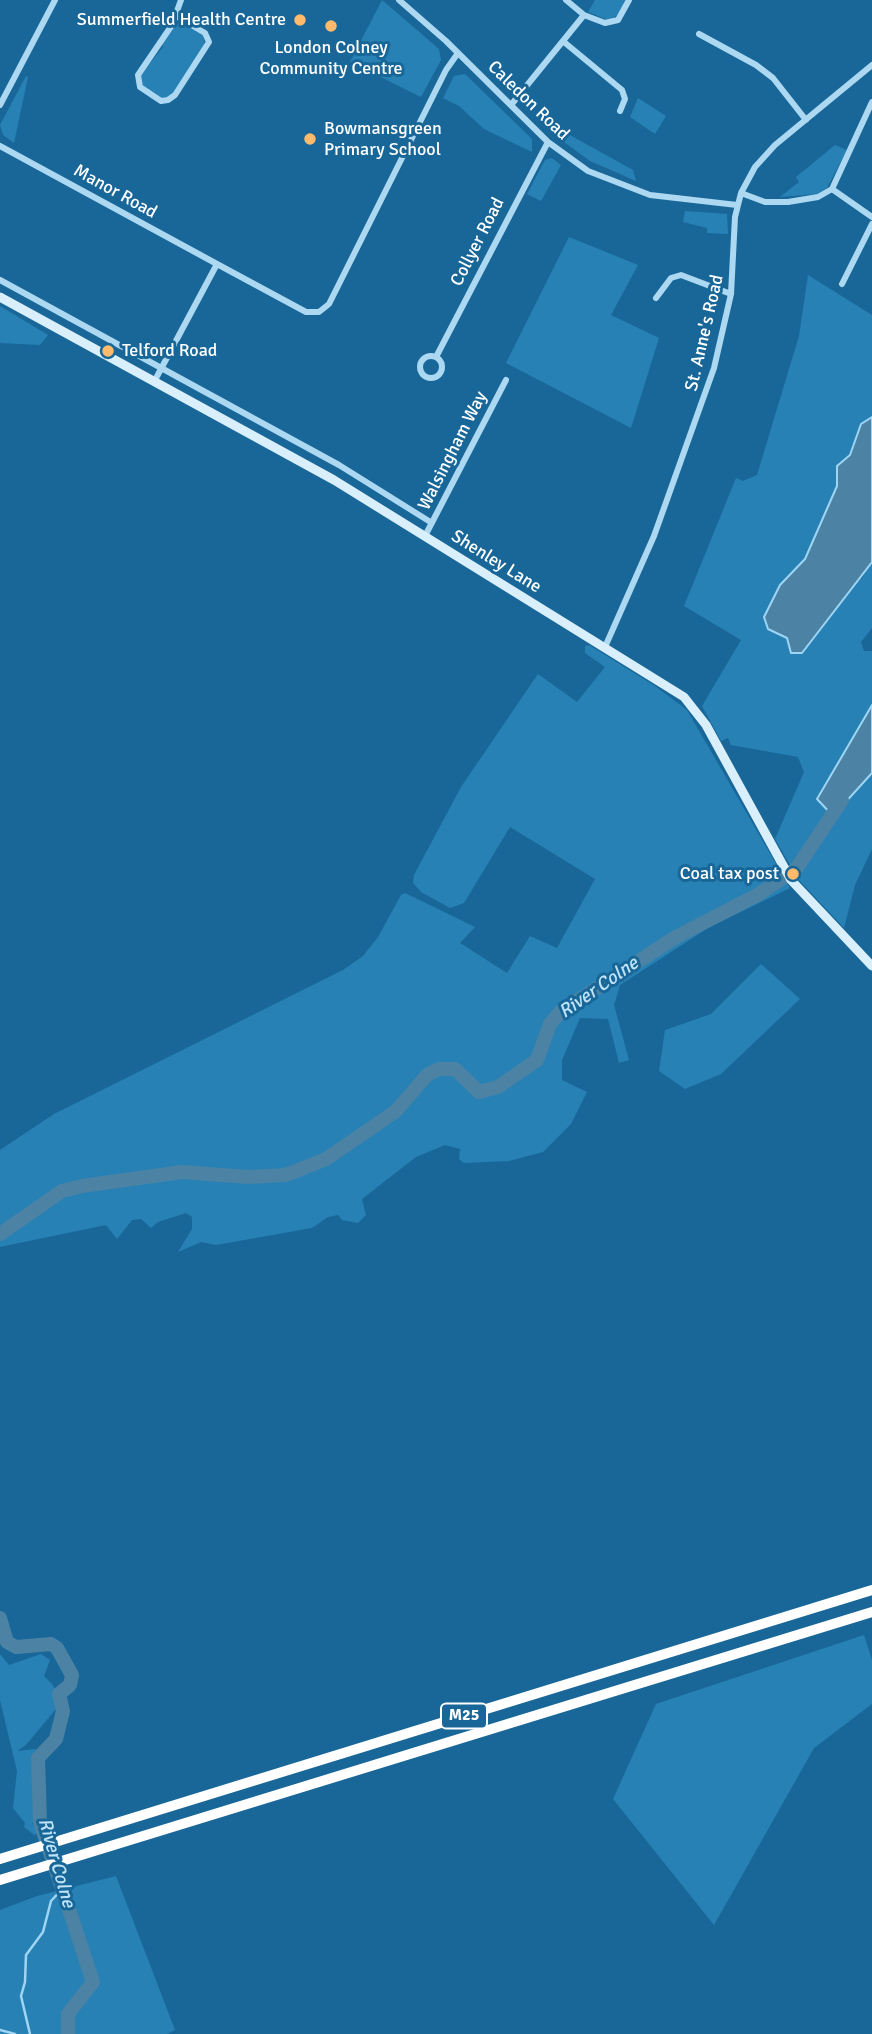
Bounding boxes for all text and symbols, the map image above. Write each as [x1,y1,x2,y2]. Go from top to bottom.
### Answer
place label: Summerfield Health Centre [77,9,286,31]
marker: Summerfield Health Centre [292,12,308,28]
marker: London Colney Community Centre [323,18,339,34]
place label: London Colney Community Centre [259,37,403,80]
street label: Caledon Road [483,57,573,145]
place label: Bowmansgreen Primary School [324,118,442,160]
marker: Bowmansgreen Primary School [302,131,318,147]
street label: Manor Road [70,160,160,224]
street label: Collyer Road [446,194,510,290]
street label: St. Anne's Road [681,273,729,393]
place label: Telford Road [122,340,217,362]
marker: Telford Road [100,343,116,359]
street label: Walsingham Way [414,388,492,514]
street label: Shenley Lane [447,526,545,598]
place label: Coal tax post [680,863,779,885]
marker: Coal tax post [785,866,801,882]
water label: River Colne [555,952,643,1024]
road number: M25 [441,1704,487,1728]
water label: River Colne [32,1816,80,1910]

